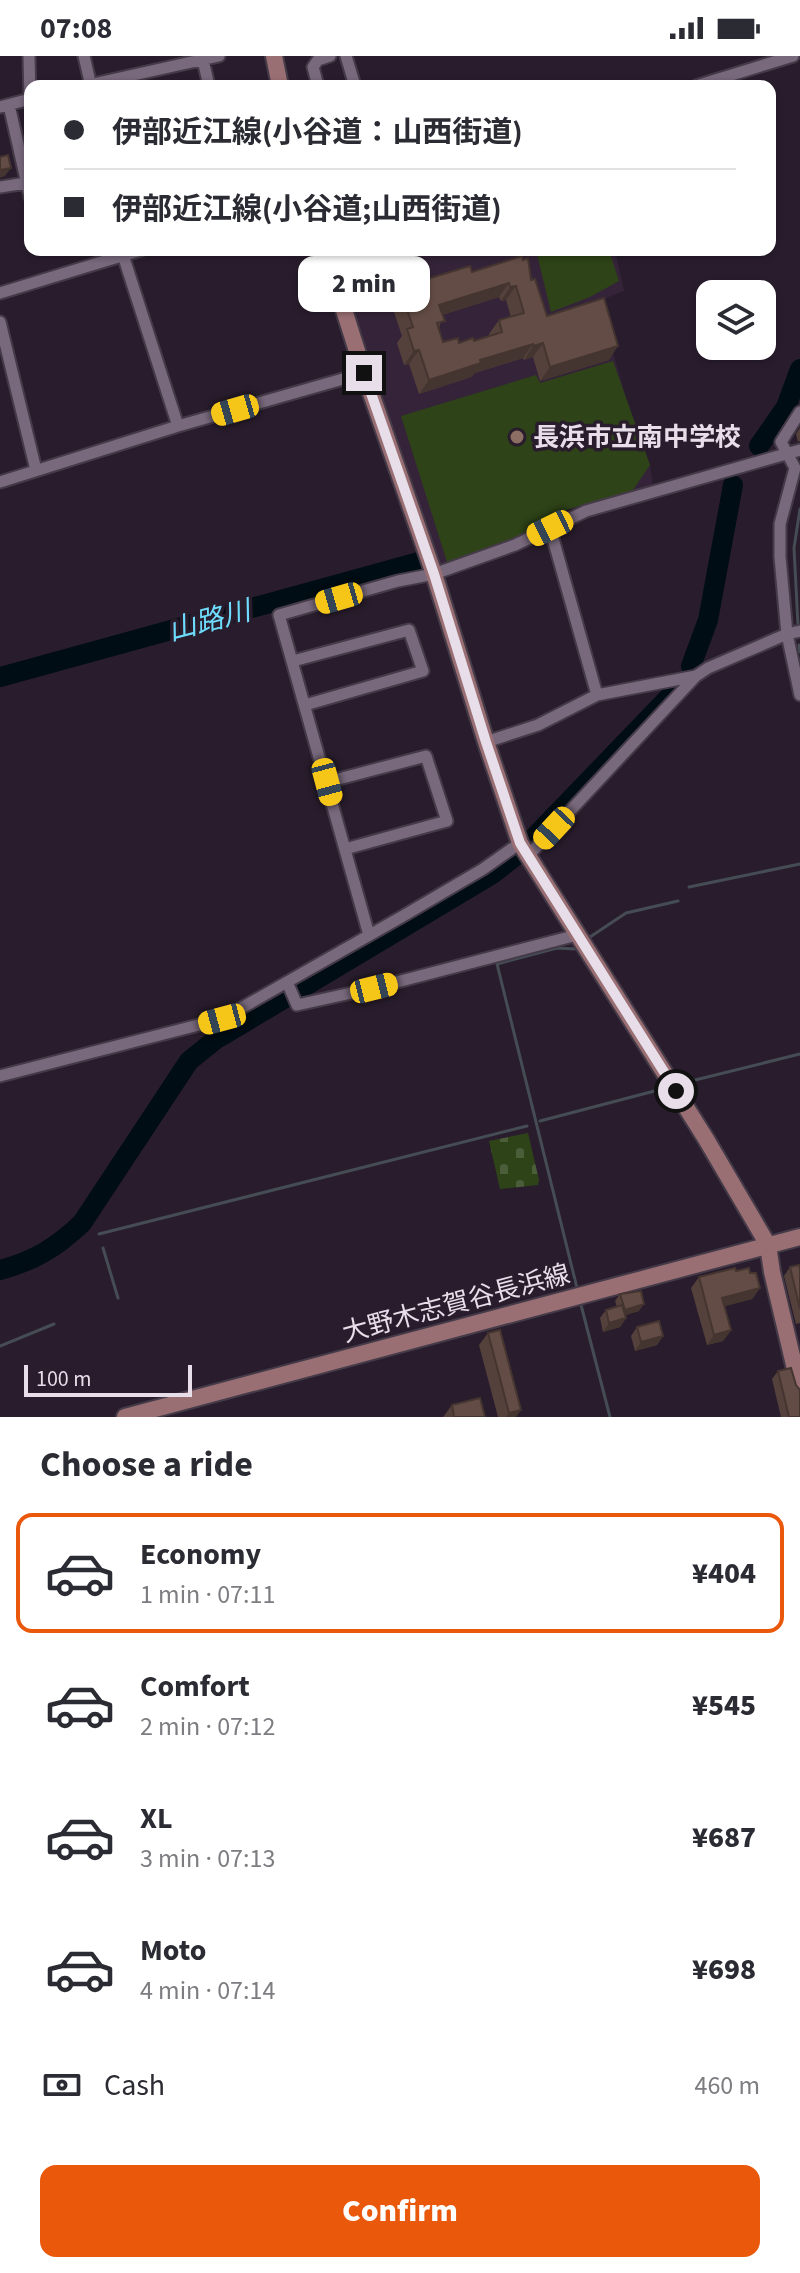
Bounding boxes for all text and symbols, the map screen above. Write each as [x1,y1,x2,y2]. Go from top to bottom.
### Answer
text: 07:08 [40,7,112,50]
text: 伊部近江線(小谷道：山西街道) [112,111,523,154]
text: 伊部近江線(小谷道;山西街道) [112,188,502,231]
callout: 2 min [298,257,430,313]
text: 2 min [332,265,396,302]
map controls [696,280,776,360]
button: layers [696,280,776,360]
route end [346,355,382,391]
car [209,392,261,428]
place label: 長浜市立南中学校 [533,419,741,456]
marker: 長浜市立南中学校 [508,428,526,446]
car [523,507,577,549]
car [313,580,365,616]
water label: 山路川 [164,590,258,651]
car [309,756,345,808]
car [529,802,579,854]
car [348,971,400,1005]
car [196,1001,248,1037]
route start [658,1073,694,1109]
street label: 大野木志賀谷長浜線 [338,1255,574,1352]
scale bar [24,1361,192,1397]
text: 100 m [36,1363,91,1395]
text: Choose a ride [40,1439,253,1490]
text: Economy [140,1533,261,1576]
icon: car [44,1537,116,1609]
text: ¥404 [692,1552,756,1595]
text: 1 min · 07:11 [140,1576,275,1613]
text: Comfort [140,1665,250,1708]
icon: car [44,1669,116,1741]
text: ¥545 [692,1684,756,1727]
text: 2 min · 07:12 [140,1708,275,1745]
text: XL [140,1797,173,1840]
icon: car [44,1801,116,1873]
text: ¥687 [692,1816,756,1859]
text: 3 min · 07:13 [140,1840,275,1877]
text: Moto [140,1929,206,1972]
icon: car [44,1933,116,2005]
text: ¥698 [692,1948,756,1991]
text: 4 min · 07:14 [140,1972,275,2009]
icon: cash [40,2063,84,2107]
text: Cash [104,2064,165,2107]
text: 460 m [694,2067,760,2104]
button: Confirm [40,2165,760,2257]

